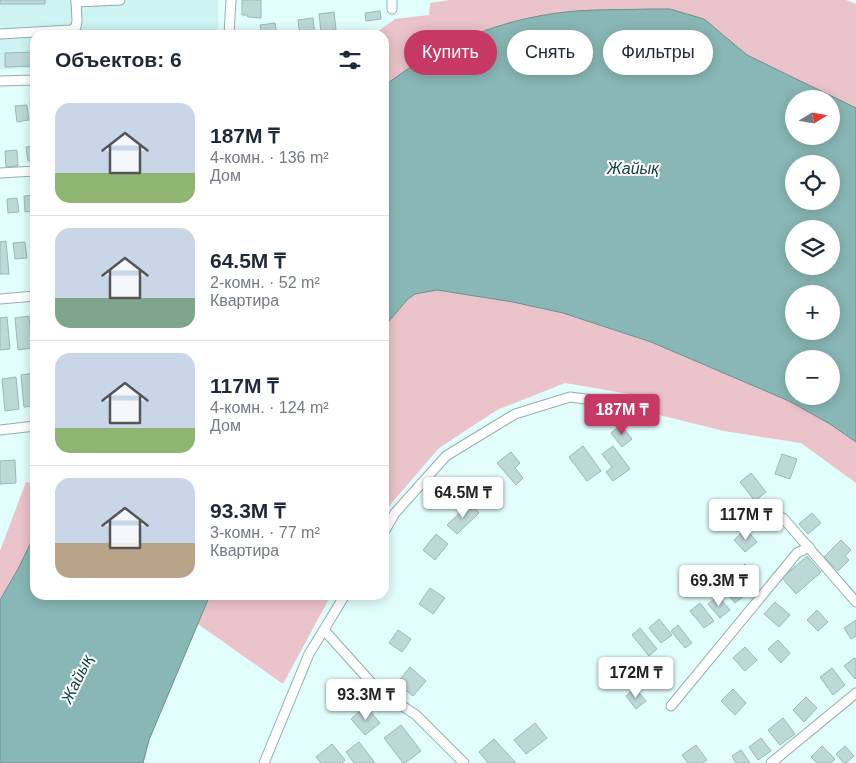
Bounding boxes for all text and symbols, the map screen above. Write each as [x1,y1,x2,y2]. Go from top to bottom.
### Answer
chip: Купить [404,30,497,75]
chip: Снять [507,30,593,75]
chip: Фильтры [603,30,713,75]
icon: filters [336,46,364,74]
text: Объектов: 6 [55,48,182,71]
north arrow [785,90,840,145]
map controls [785,90,840,405]
icon: home [95,123,155,183]
text: 187M ₸ [210,124,280,147]
text: 4-комн. · 136 m² [210,149,329,166]
button: locate [785,155,840,210]
water label: Жайық [606,160,660,177]
text: Дом [210,167,241,184]
button: layers [785,220,840,275]
icon: home [95,248,155,308]
text: 64.5M ₸ [210,249,286,272]
text: 2-комн. · 52 m² [210,274,320,291]
button: + [785,285,840,340]
text: Квартира [210,292,279,309]
button: − [785,350,840,405]
icon: home [95,373,155,433]
text: 117M ₸ [210,374,279,397]
pin: 187M ₸ [581,394,663,436]
text: 4-комн. · 124 m² [210,399,329,416]
text: 187M ₸ [595,401,649,418]
text: Дом [210,417,241,434]
pin: 64.5M ₸ [417,476,509,519]
text: 64.5M ₸ [434,484,492,501]
icon: home [95,498,155,558]
pin: 117M ₸ [705,498,787,541]
text: 93.3M ₸ [210,499,286,522]
text: 117M ₸ [720,506,772,523]
text: 3-комн. · 77 m² [210,524,320,541]
text: Квартира [210,542,279,559]
pin: 69.3M ₸ [673,564,765,607]
text: 69.3M ₸ [690,572,748,589]
water label: Жайық [58,651,97,707]
pin: 172M ₸ [595,656,677,699]
text: 172M ₸ [609,664,663,681]
pin: 93.3M ₸ [320,678,412,721]
text: 93.3M ₸ [337,686,395,703]

